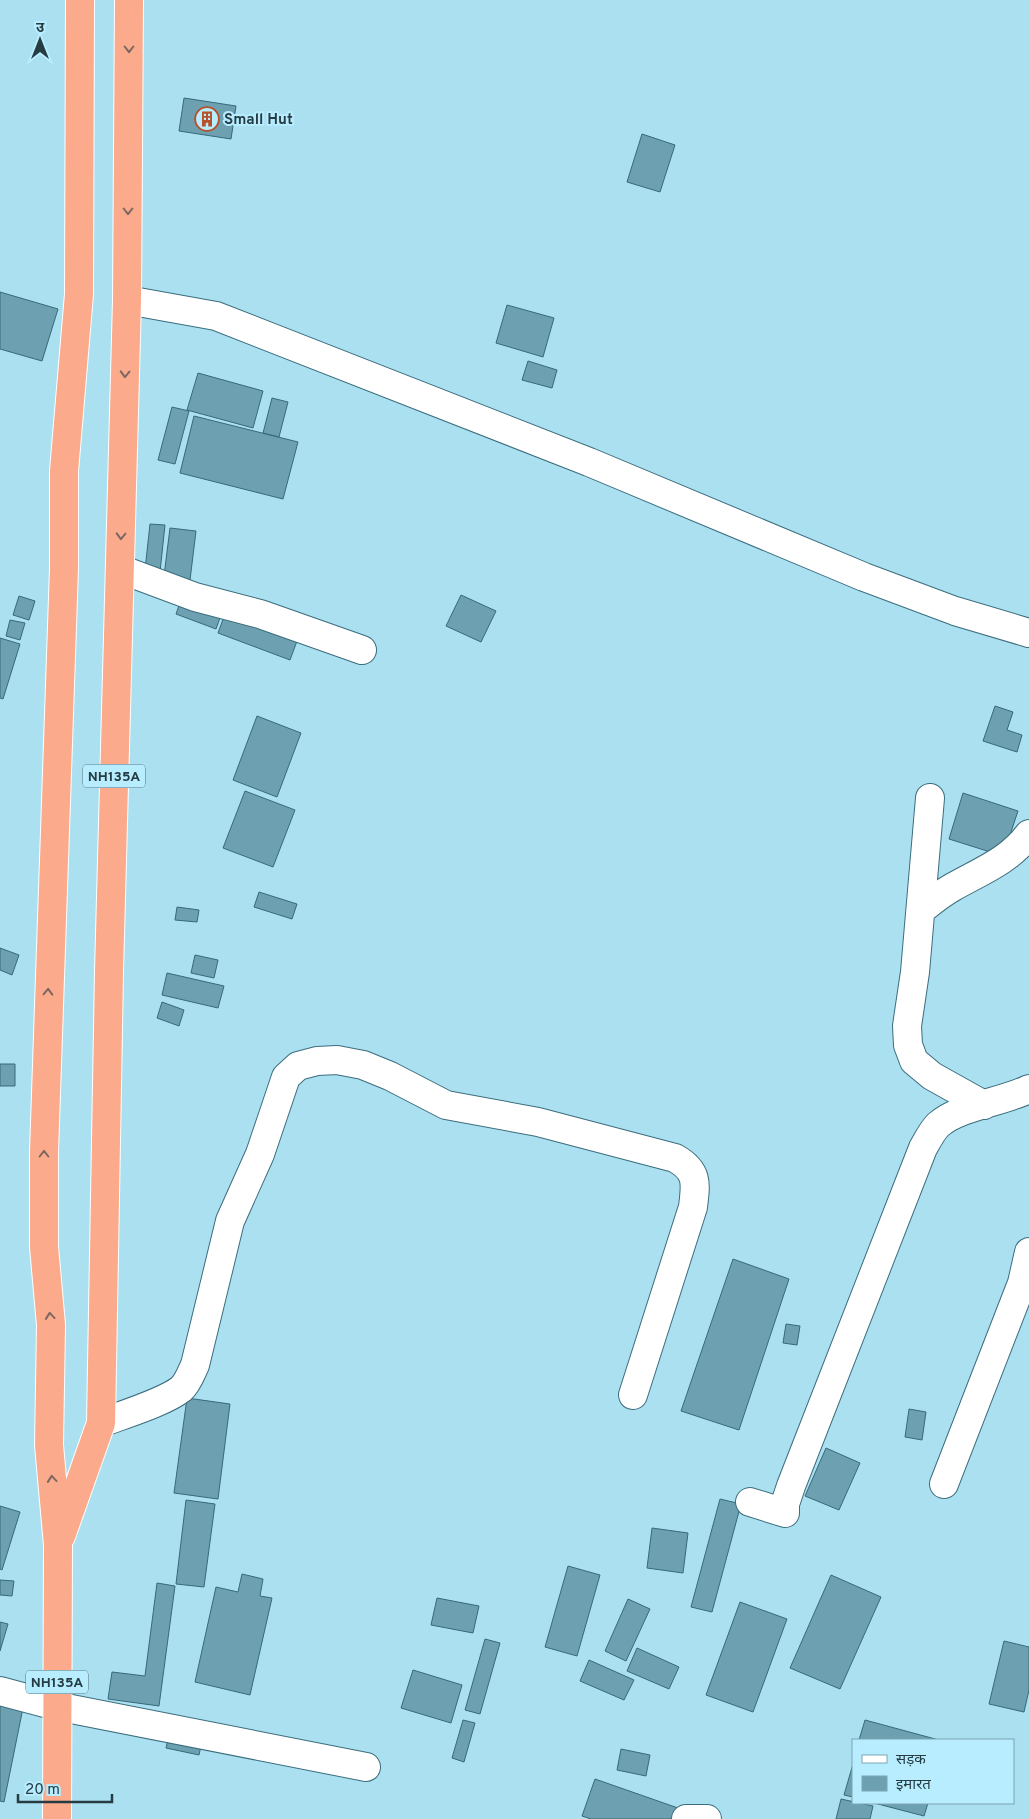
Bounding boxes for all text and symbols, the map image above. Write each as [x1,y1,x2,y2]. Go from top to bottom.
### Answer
north arrow [15,15,65,65]
text: उ [36,20,45,37]
one-way arrow [124,45,134,53]
building icon: Small Hut [194,106,220,132]
place label: Small Hut [224,111,293,130]
one-way arrow [123,208,133,215]
one-way arrow [120,370,131,378]
one-way arrow [116,532,126,540]
road number: NH135A [83,764,145,788]
one-way arrow [43,988,54,996]
one-way arrow [39,1150,49,1158]
one-way arrow [45,1312,56,1320]
one-way arrow [47,1474,58,1482]
road number: NH135A [26,1670,88,1694]
legend [852,1739,1014,1804]
text: सड़क [896,1751,926,1770]
scale bar [18,1772,111,1804]
text: इमारत [896,1776,931,1795]
text: 20 m [25,1781,60,1800]

